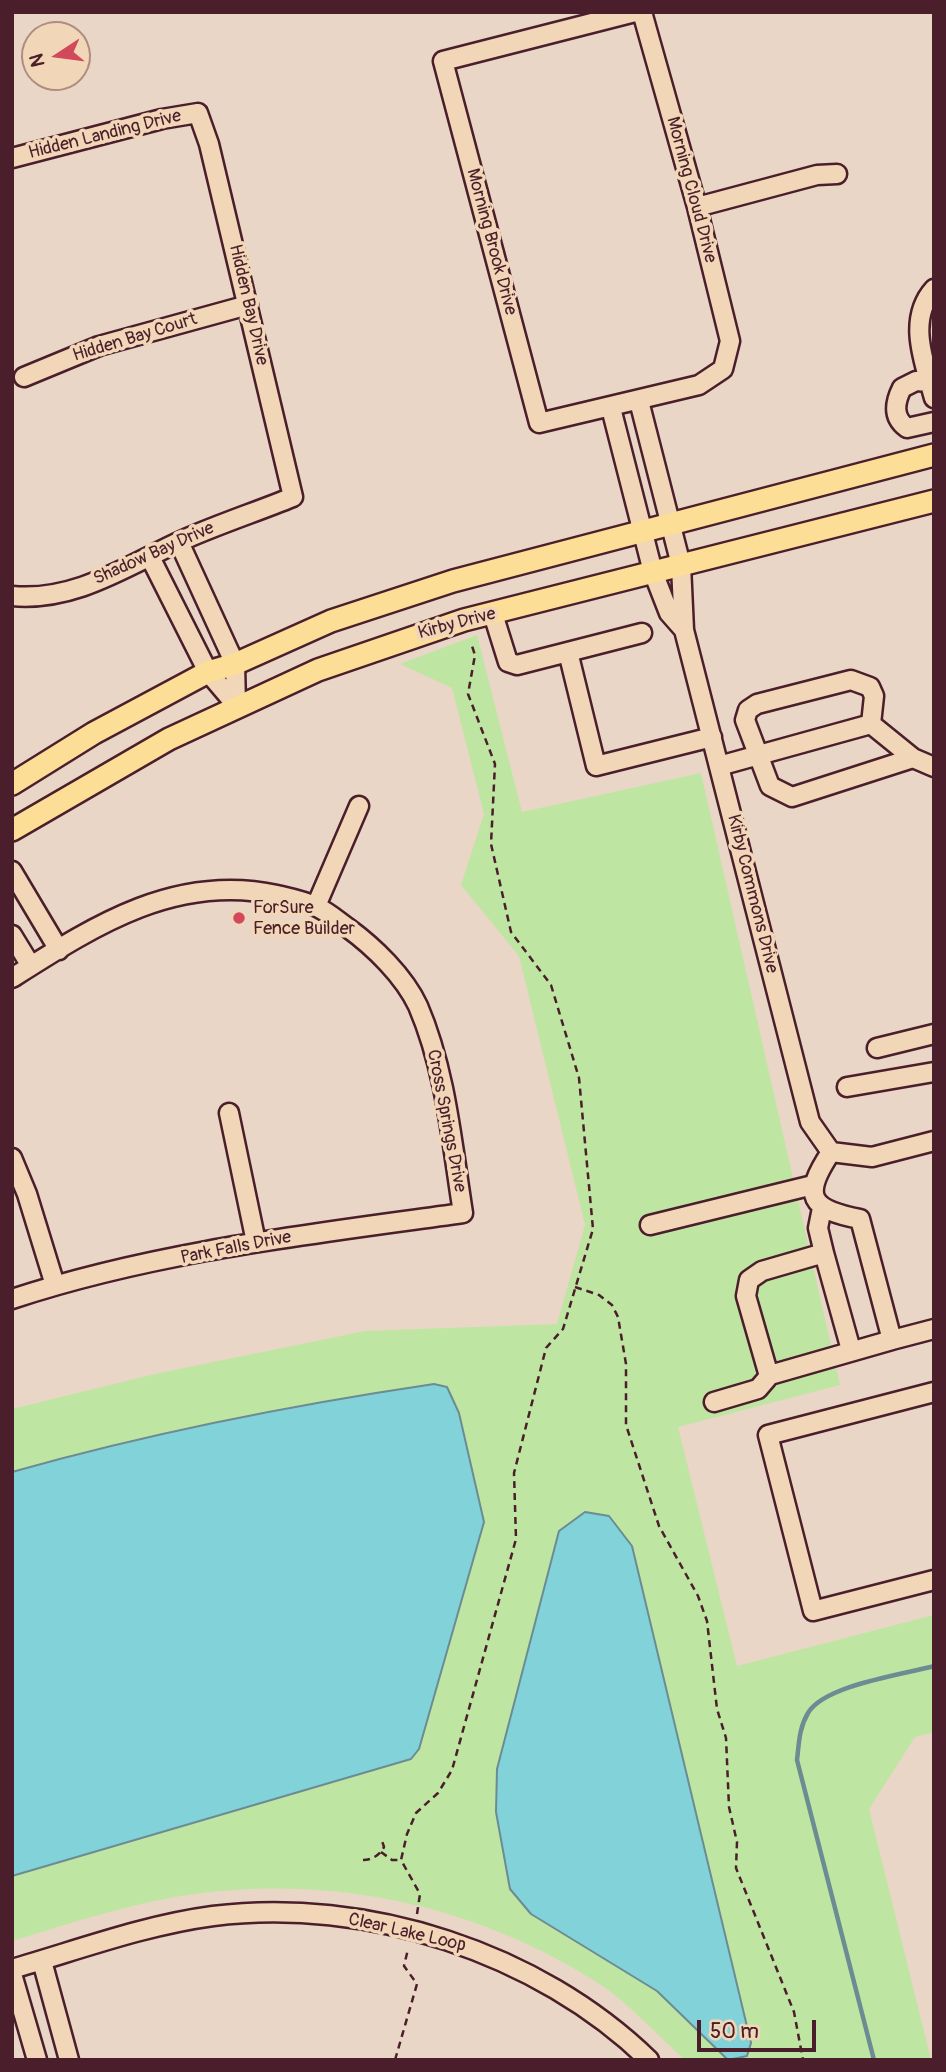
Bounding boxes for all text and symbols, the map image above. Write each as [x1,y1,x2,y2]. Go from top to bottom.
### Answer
north arrow [21,21,91,91]
text: N [24,51,51,69]
street label: Hidden Landing Drive [26,106,184,164]
street label: Morning Cloud Drive [661,114,721,266]
street label: Morning Brook Drive [461,166,521,318]
street label: Hidden Bay Drive [224,242,272,368]
street label: Hidden Bay Court [70,309,200,367]
street label: Shadow Bay Drive [90,518,218,590]
street label: Kirby Drive [416,603,498,645]
street label: Kirby Commons Drive [722,812,782,976]
place label: ForSure Fence Builder [253,897,355,940]
marker: ForSure Fence Builder [231,910,247,926]
street label: Cross Springs Drive [422,1048,470,1194]
street label: Park Falls Drive [179,1227,293,1269]
street label: Clear Lake Loop [346,1909,468,1957]
scale bar [701,2006,820,2050]
text: 50 m [710,2018,759,2045]

